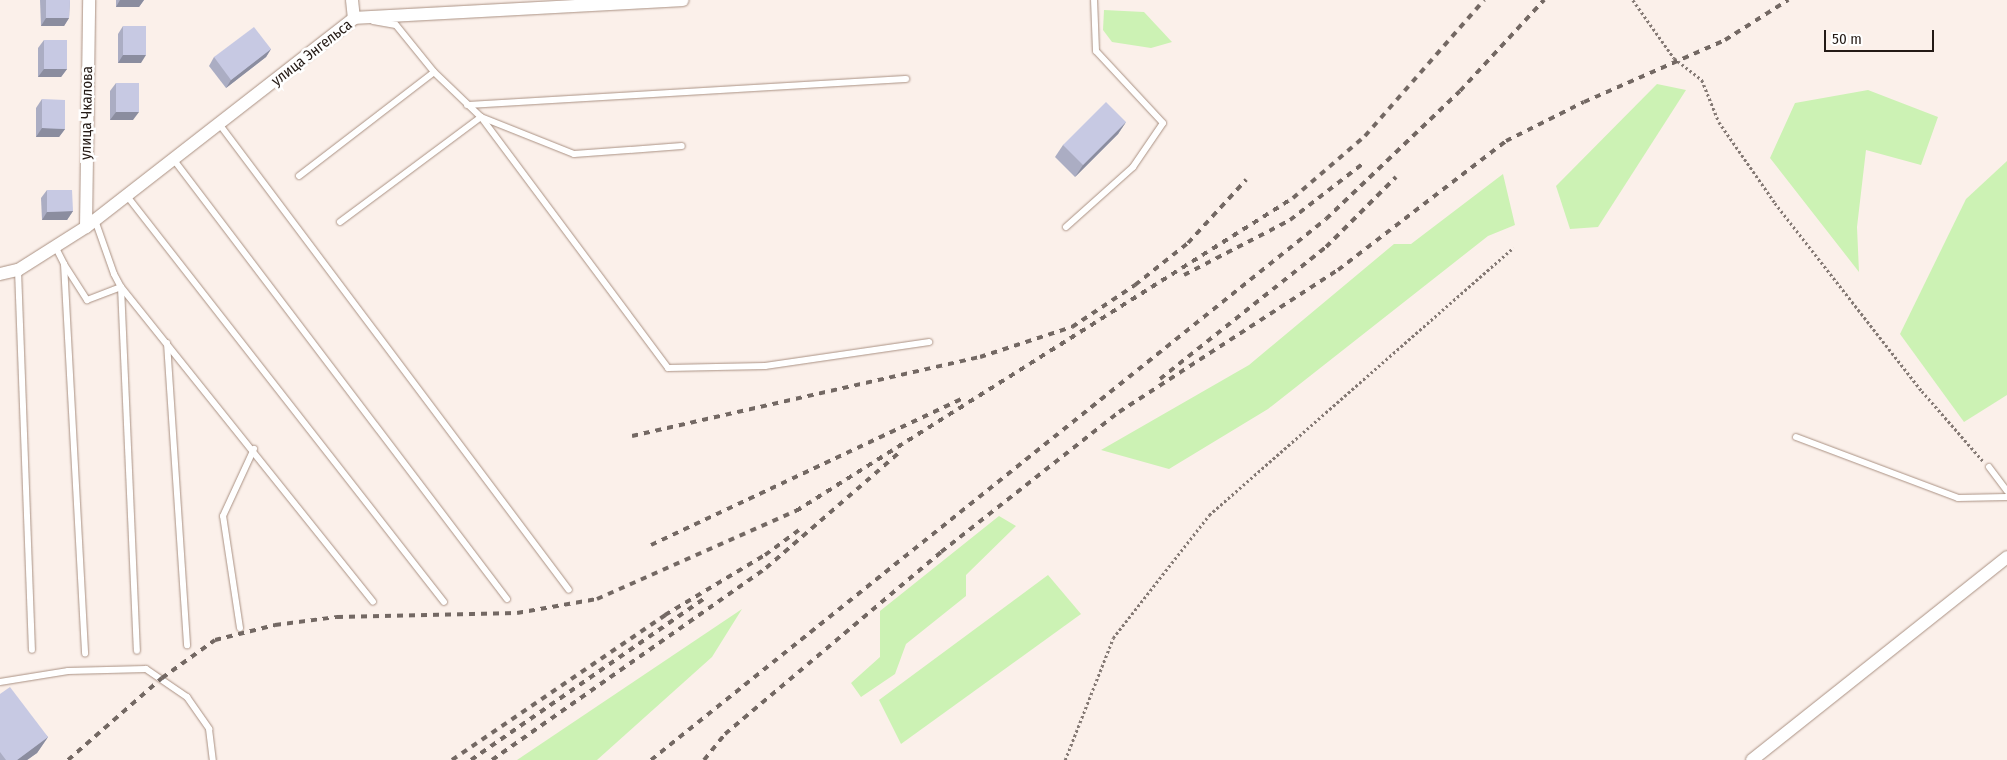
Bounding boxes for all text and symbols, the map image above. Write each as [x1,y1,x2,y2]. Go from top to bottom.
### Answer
street label: улица Энгельса [268,16,356,90]
scale bar [1827,20,1937,52]
text: 50 m [1832,30,1862,48]
street label: улица Чкалова [77,66,97,160]

